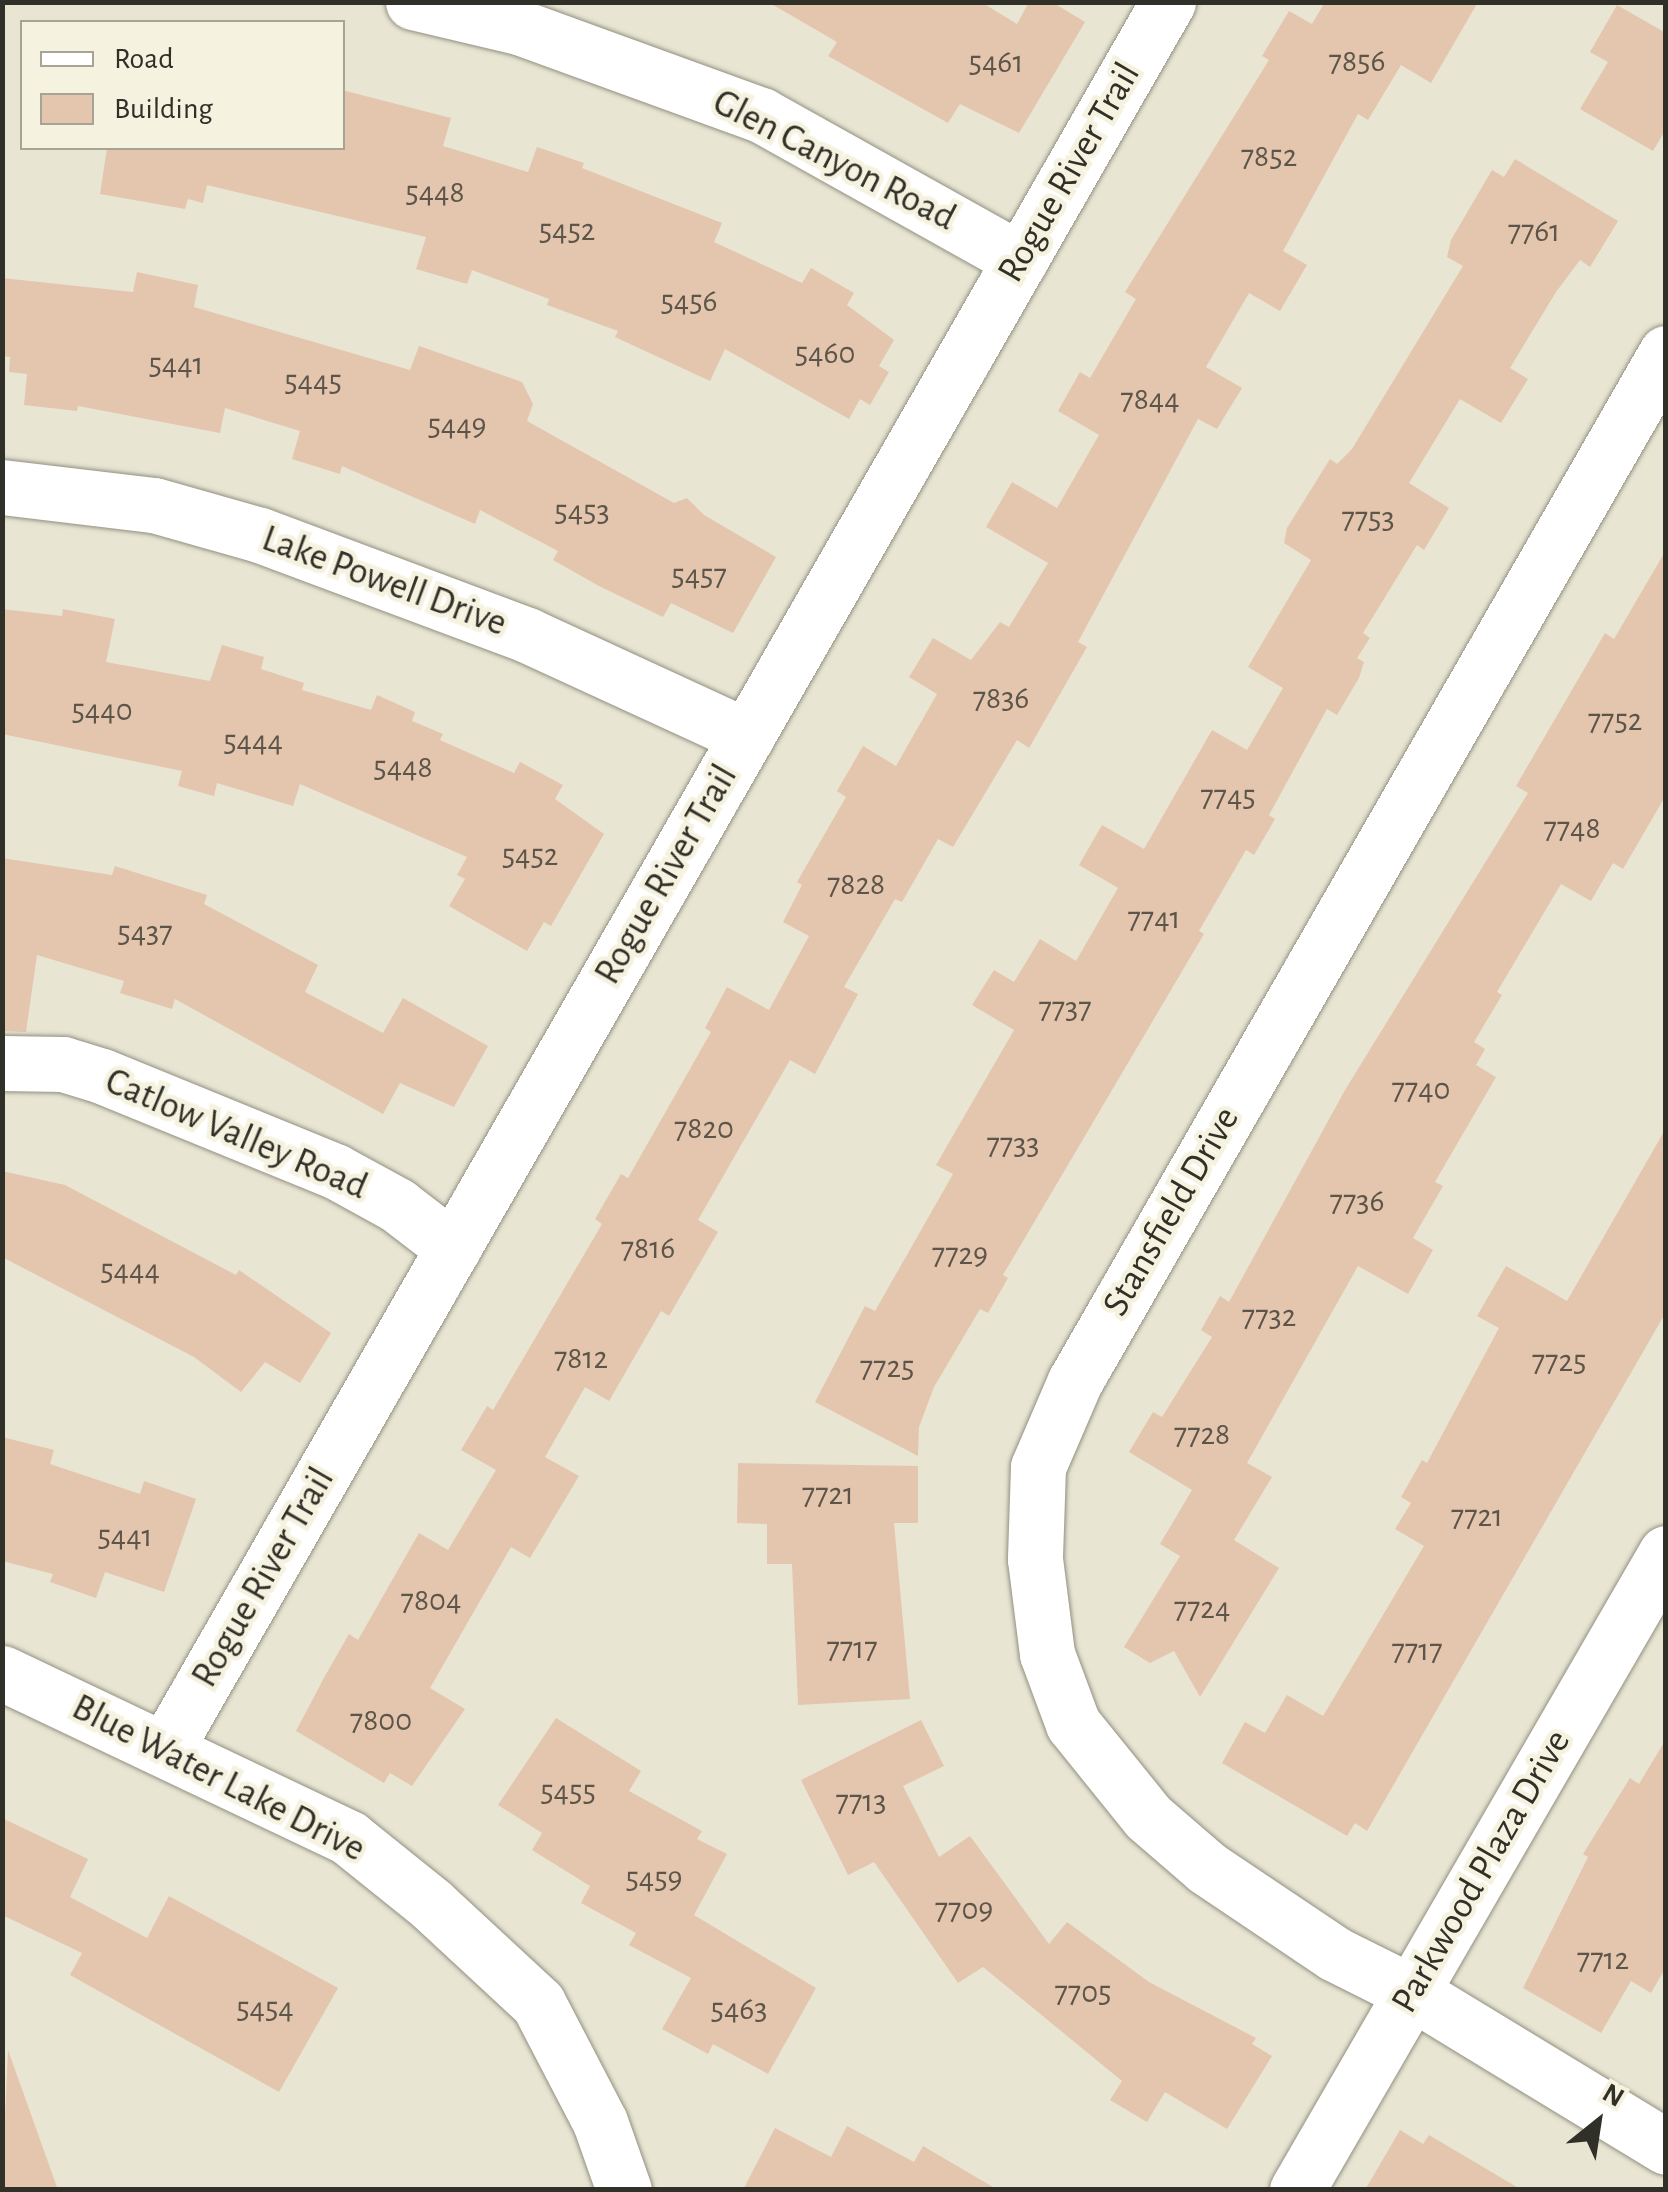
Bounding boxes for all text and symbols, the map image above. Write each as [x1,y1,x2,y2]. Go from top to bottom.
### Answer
legend [20,20,345,150]
house number: 7856 [1329,42,1385,80]
house number: 5461 [969,43,1023,81]
text: Road [114,44,174,74]
street label: Rogue River Trail [989,55,1151,291]
street label: Glen Canyon Road [705,80,963,242]
text: Building [114,94,213,124]
house number: 7852 [1241,137,1297,175]
house number: 5448 [405,173,465,211]
house number: 5452 [539,211,595,249]
house number: 7761 [1508,212,1560,250]
house number: 5456 [660,282,718,320]
house number: 5460 [795,334,855,372]
house number: 5441 [148,345,204,383]
house number: 5445 [284,362,342,400]
house number: 7844 [1120,380,1180,418]
house number: 5449 [427,406,487,444]
house number: 5453 [554,492,610,530]
house number: 7753 [1341,499,1395,537]
street label: Lake Powell Drive [256,517,512,647]
house number: 5457 [671,556,727,594]
house number: 7836 [973,679,1029,717]
house number: 5440 [71,691,133,729]
house number: 7752 [1588,701,1642,739]
house number: 5444 [223,722,283,760]
house number: 5448 [373,748,433,786]
street label: Rogue River Trail [586,757,748,993]
house number: 7745 [1200,777,1256,815]
house number: 7748 [1543,809,1601,847]
house number: 5452 [502,836,558,874]
house number: 7828 [827,865,885,903]
house number: 7741 [1127,899,1181,937]
house number: 5437 [117,913,173,951]
house number: 7737 [1038,989,1092,1027]
street label: Catlow Valley Road [98,1059,374,1211]
house number: 7740 [1392,1070,1450,1108]
street label: Stansfield Drive [1094,1099,1250,1325]
house number: 7820 [674,1109,734,1147]
house number: 7733 [986,1125,1040,1163]
house number: 7736 [1330,1182,1384,1220]
house number: 7816 [621,1229,675,1267]
house number: 7729 [932,1235,988,1273]
house number: 5444 [100,1251,160,1289]
house number: 7732 [1242,1297,1296,1335]
house number: 7812 [554,1339,608,1377]
house number: 7725 [1532,1342,1586,1380]
house number: 7725 [860,1348,914,1386]
house number: 7728 [1174,1415,1230,1453]
street label: Rogue River Trail [183,1460,345,1696]
house number: 7721 [802,1475,854,1513]
house number: 7721 [1451,1497,1503,1535]
house number: 5441 [97,1517,153,1555]
house number: 7804 [401,1581,461,1619]
house number: 7724 [1174,1589,1230,1627]
house number: 7717 [826,1629,878,1667]
house number: 7717 [1391,1631,1443,1669]
street label: Blue Water Lake Drive [64,1685,372,1873]
house number: 7800 [350,1701,412,1739]
street label: Parkwood Plaza Drive [1382,1722,1582,2022]
house number: 5455 [540,1772,596,1810]
house number: 7713 [836,1782,886,1820]
house number: 5459 [625,1859,683,1897]
house number: 7709 [935,1890,993,1928]
house number: 7712 [1577,1940,1629,1978]
house number: 7705 [1055,1973,1111,2011]
house number: 5454 [236,1989,294,2027]
house number: 5463 [711,1990,767,2028]
north arrow [1548,2072,1648,2172]
text: N [1598,2079,1628,2113]

